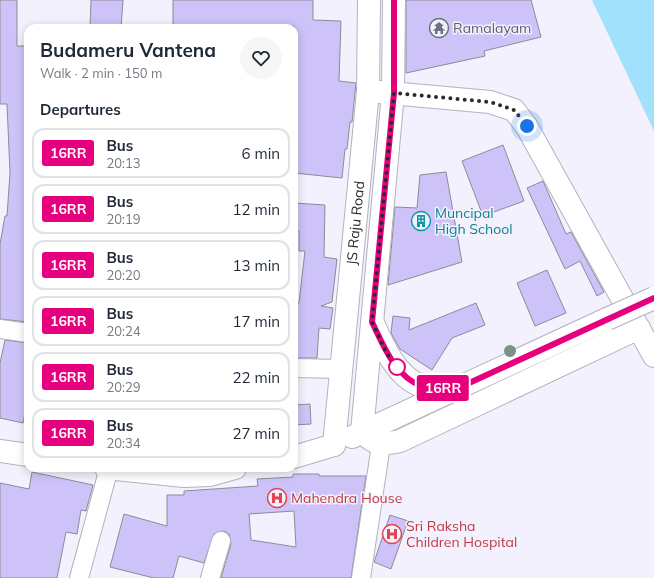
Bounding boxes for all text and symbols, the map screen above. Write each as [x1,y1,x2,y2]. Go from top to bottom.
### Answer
temple icon: Ramalayam [428,17,450,39]
place label: Ramalayam [453,19,531,37]
button: heart [240,37,282,79]
text: Budameru Vantena [40,38,216,62]
text: Walk · 2 min · 150 m [40,65,162,81]
text: Departures [40,100,121,119]
your location [517,116,537,136]
text: Bus [106,136,133,155]
text: 16RR [50,144,86,162]
text: 6 min [242,144,280,163]
text: 20:13 [106,155,141,171]
street label: JS Raju Road [342,180,368,266]
text: Bus [106,192,133,211]
text: 16RR [50,200,86,218]
text: 12 min [233,200,280,219]
place label: Muncipal High School [435,204,513,238]
building icon: Muncipal High School [410,210,432,232]
text: 20:19 [106,211,141,227]
text: Bus [106,248,133,267]
text: 16RR [50,256,86,274]
text: 13 min [233,256,280,275]
text: 20:20 [106,267,141,283]
text: Bus [106,304,133,323]
text: 16RR [50,312,86,330]
text: 17 min [233,312,280,331]
text: 20:24 [106,323,141,339]
unlabelled marker [388,358,406,376]
text: Bus [106,360,133,379]
text: 16RR [50,368,86,386]
text: 22 min [233,368,280,387]
line badge: 16RR [415,375,471,401]
text: 20:29 [106,379,141,395]
text: 16RR [425,379,461,397]
text: Bus [106,416,133,435]
text: 16RR [50,424,86,442]
text: 27 min [233,424,280,443]
text: 20:34 [106,435,141,451]
hospital icon: Mahendra House [266,487,288,509]
place label: Mahendra House [291,489,402,507]
place label: Sri Raksha Children Hospital [406,517,517,551]
hospital icon: Sri Raksha Children Hospital [381,523,403,545]

